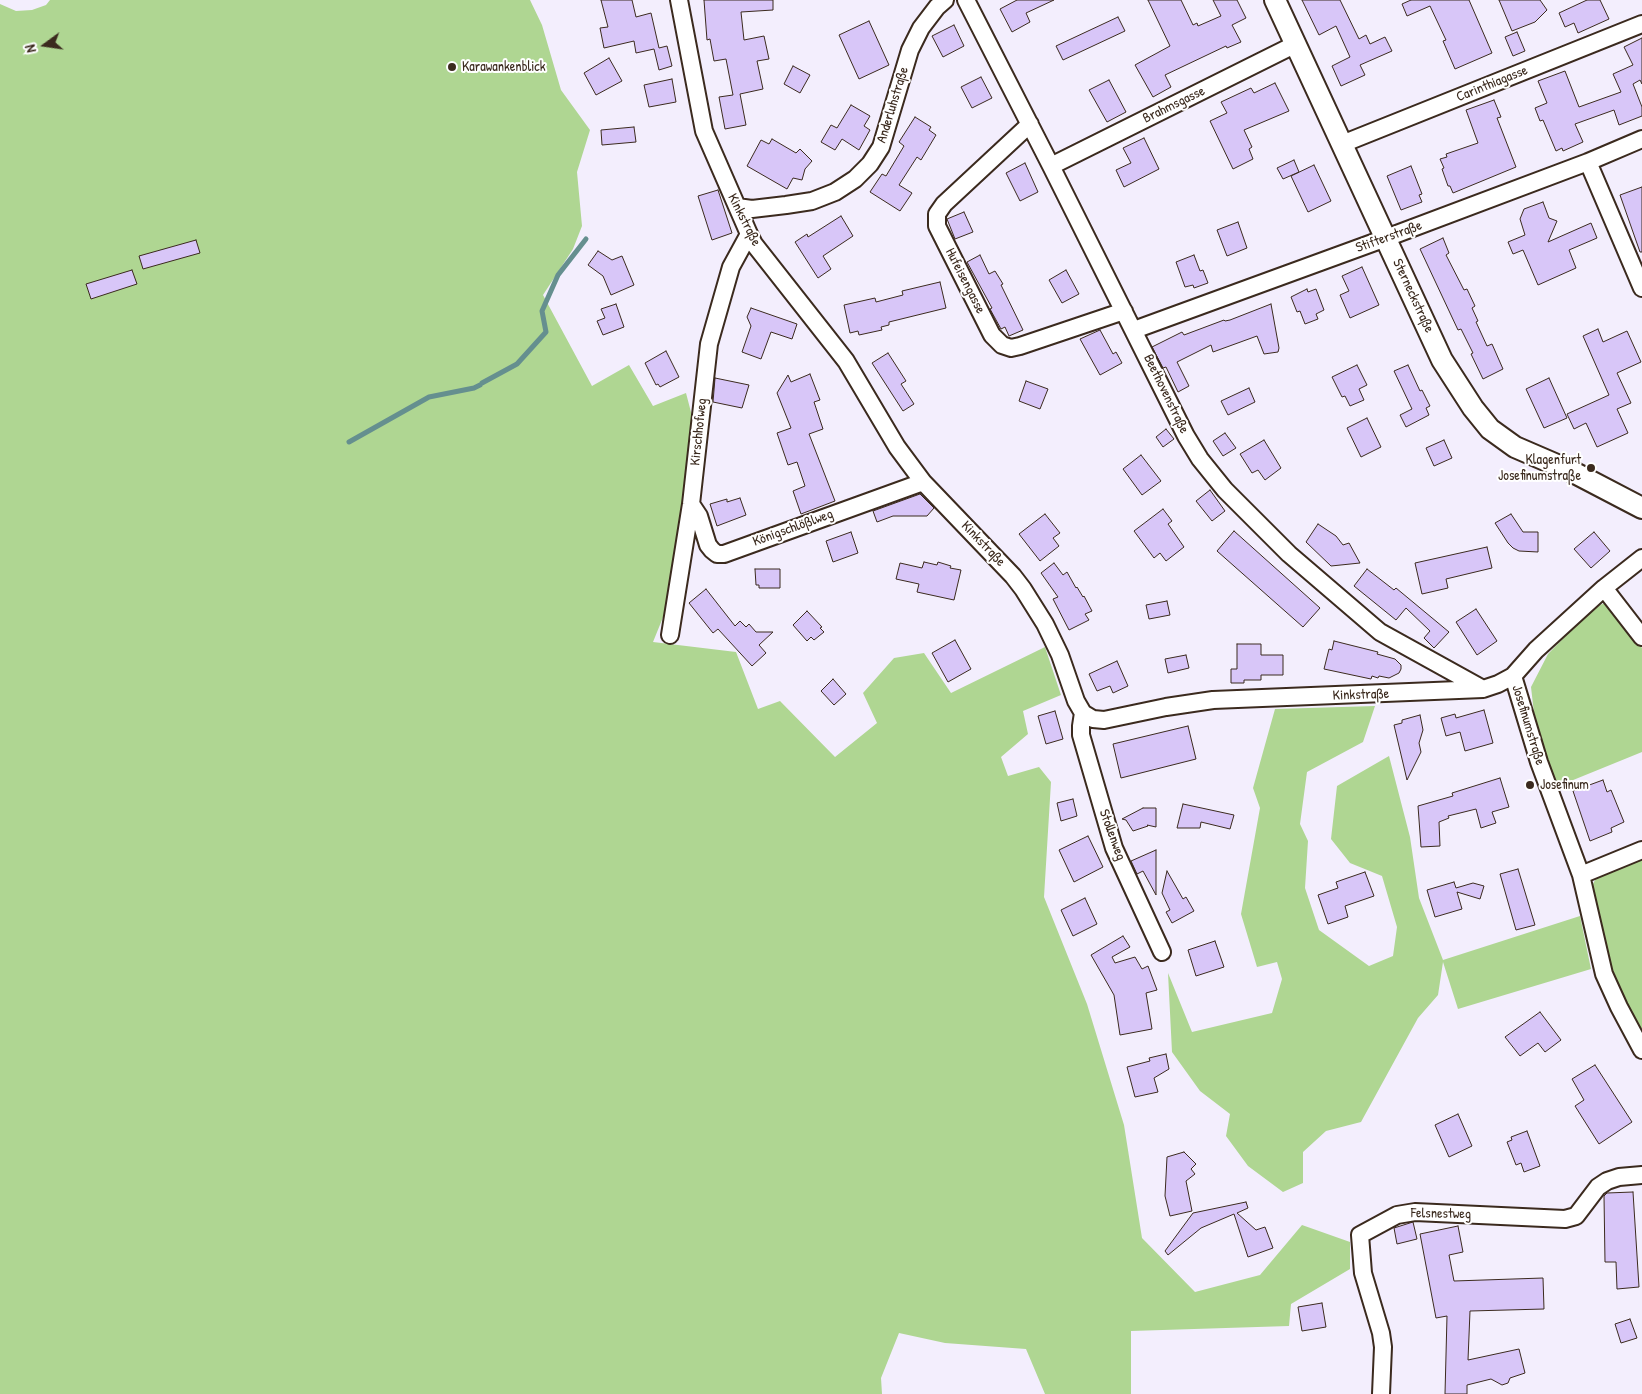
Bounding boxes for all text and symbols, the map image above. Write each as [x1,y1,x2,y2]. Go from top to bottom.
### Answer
north arrow [20,20,70,70]
text: N [20,43,40,55]
place label: Karawankenblick [462,59,546,75]
marker: Karawankenblick [446,61,458,73]
street label: Carinthiagasse [1454,62,1530,106]
street label: Anderluhstraße [873,65,913,145]
street label: Brahmsgasse [1140,83,1208,127]
street label: Kinkstraße [724,191,764,249]
street label: Stifterstraße [1354,217,1424,257]
street label: Hufeisengasse [941,245,989,317]
street label: Sterneckstraße [1389,256,1437,336]
street label: Beethovenstraße [1140,352,1192,436]
street label: Kirschhofweg [687,398,711,466]
place label: Klagenfurt Josefinumstraße [1498,452,1581,484]
marker: Klagenfurt Josefinumstraße [1585,462,1597,474]
street label: Königschlößlweg [751,506,835,550]
street label: Kinkstraße [957,518,1009,570]
street label: Josefinumstraße [1508,683,1548,767]
street label: Kinkstraße [1332,686,1390,704]
place label: Josefinum [1540,777,1589,793]
marker: Josefinum [1524,779,1536,791]
street label: Stollenweg [1095,807,1129,863]
street label: Felsnestweg [1411,1205,1471,1223]

